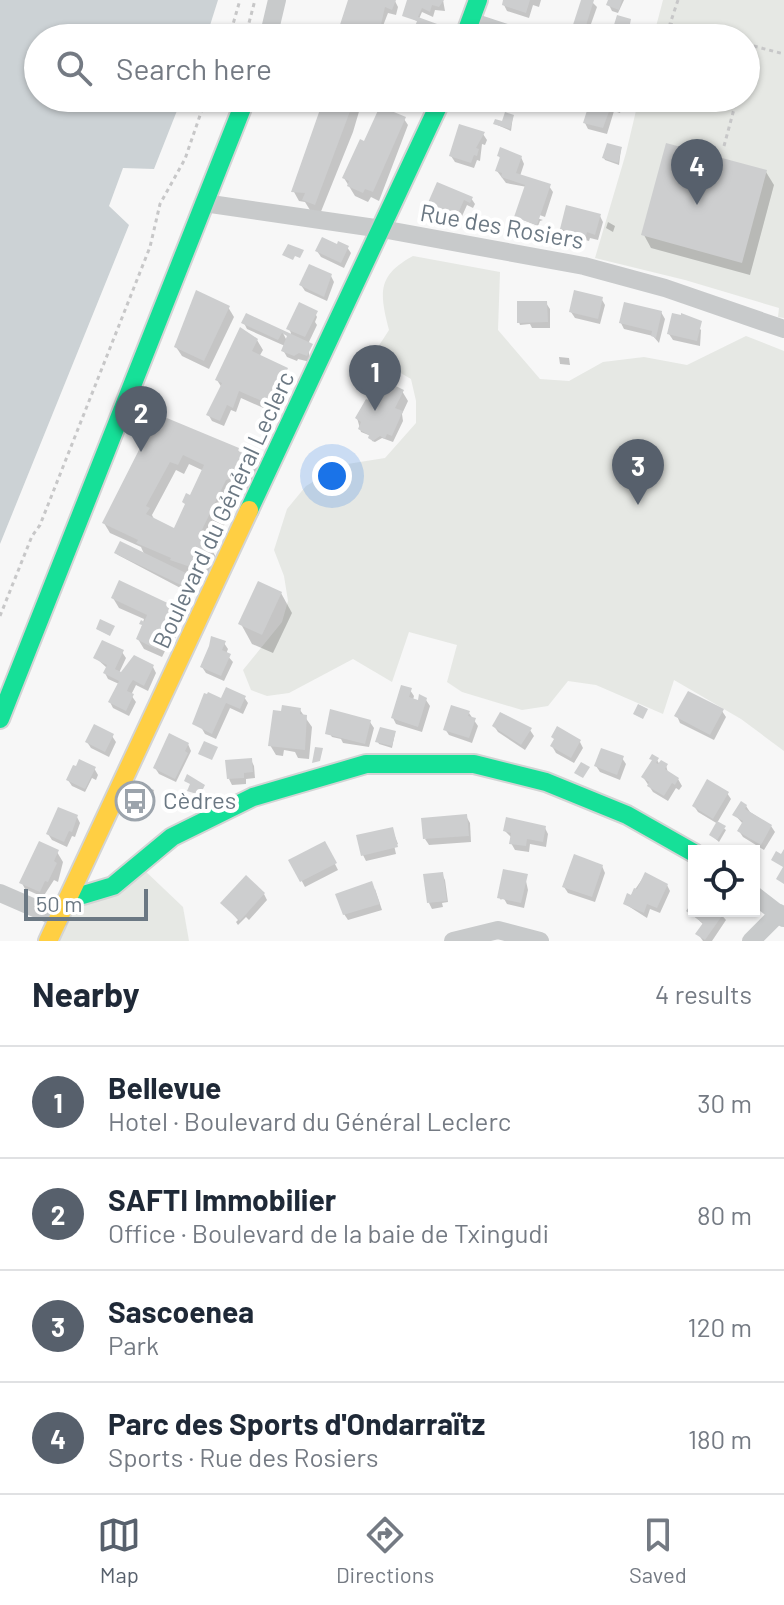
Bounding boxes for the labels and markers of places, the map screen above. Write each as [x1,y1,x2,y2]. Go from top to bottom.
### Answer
pin: 4 [671,139,723,205]
pin: 1 [349,345,401,411]
pin: 2 [115,386,167,452]
pin: 3 [612,439,664,505]
bus stop icon: Cèdres [114,780,156,822]
place label: Cèdres [163,785,236,814]

